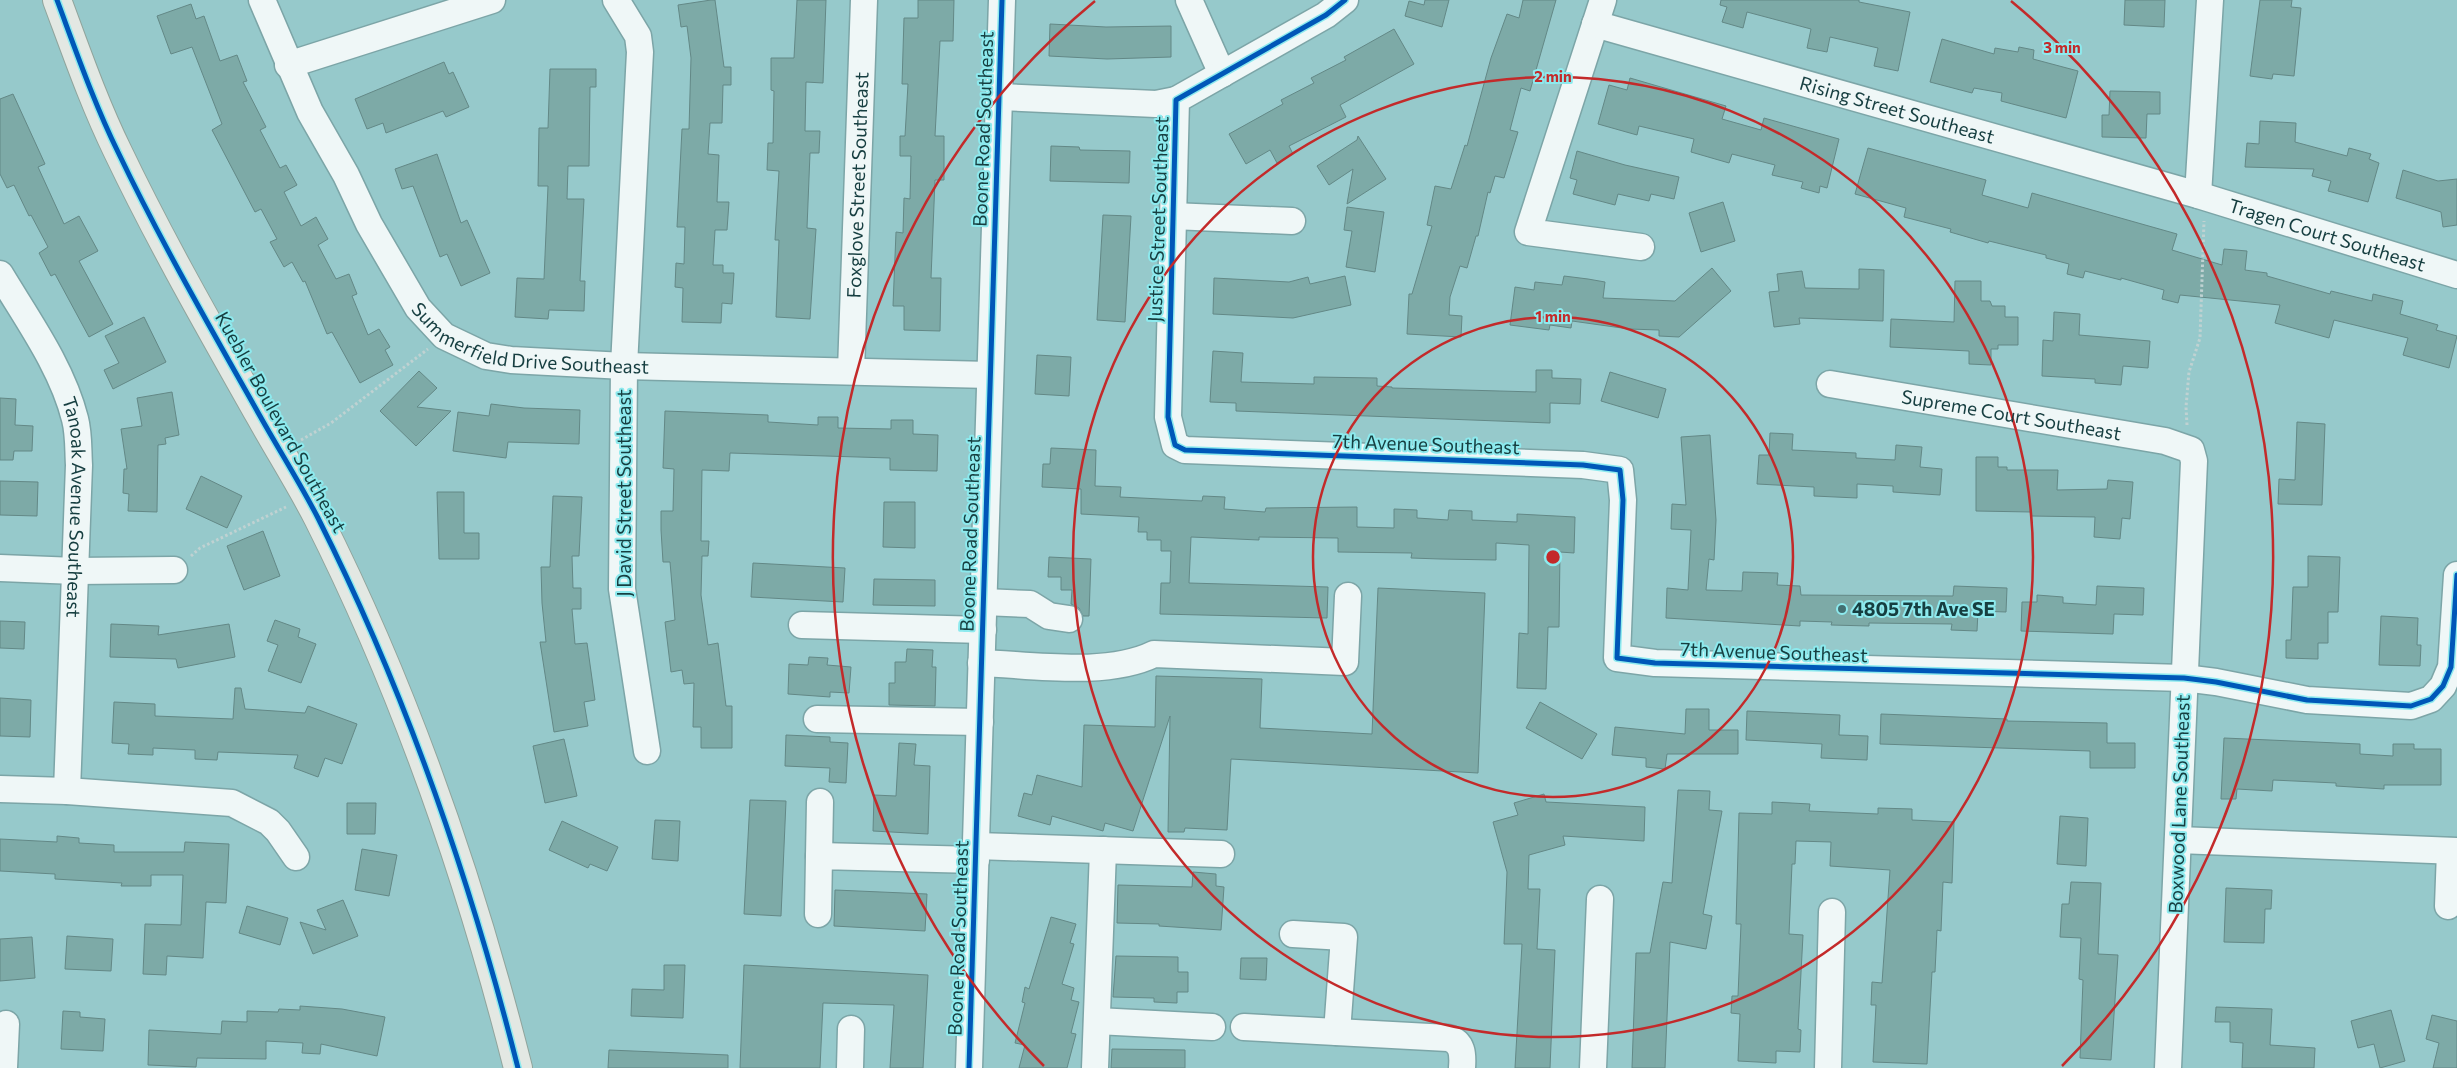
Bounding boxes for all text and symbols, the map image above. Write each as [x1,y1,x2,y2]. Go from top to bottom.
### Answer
street label: Boone Road Southeast [968,31,997,227]
text: 3 min [2043,38,2081,56]
text: 2 min [1534,67,1572,85]
street label: Foxglove Street Southeast [842,71,872,299]
street label: Rising Street Southeast [1797,71,1998,148]
street label: Justice Street Southeast [1142,115,1173,322]
street label: Tragen Court Southeast [2226,193,2429,276]
street label: Summerfield Drive Southeast [407,297,650,378]
street label: Kuebler Boulevard Southeast [211,307,352,536]
text: 1 min [1535,307,1571,325]
street label: Supreme Court Southeast [1900,384,2123,444]
street label: J David Street Southeast [612,389,635,597]
street label: Tanoak Avenue Southeast [58,393,91,618]
street label: 7th Avenue Southeast [1332,429,1520,458]
street label: Boone Road Southeast [955,436,984,632]
centre of rings [1544,548,1562,566]
place label: 4805 7th Ave SE [1852,597,1995,620]
marker: 4805 7th Ave SE [1836,603,1848,615]
street label: 7th Avenue Southeast [1680,637,1868,666]
street label: Boxwood Lane Southeast [2163,694,2194,914]
street label: Boone Road Southeast [943,840,972,1036]

